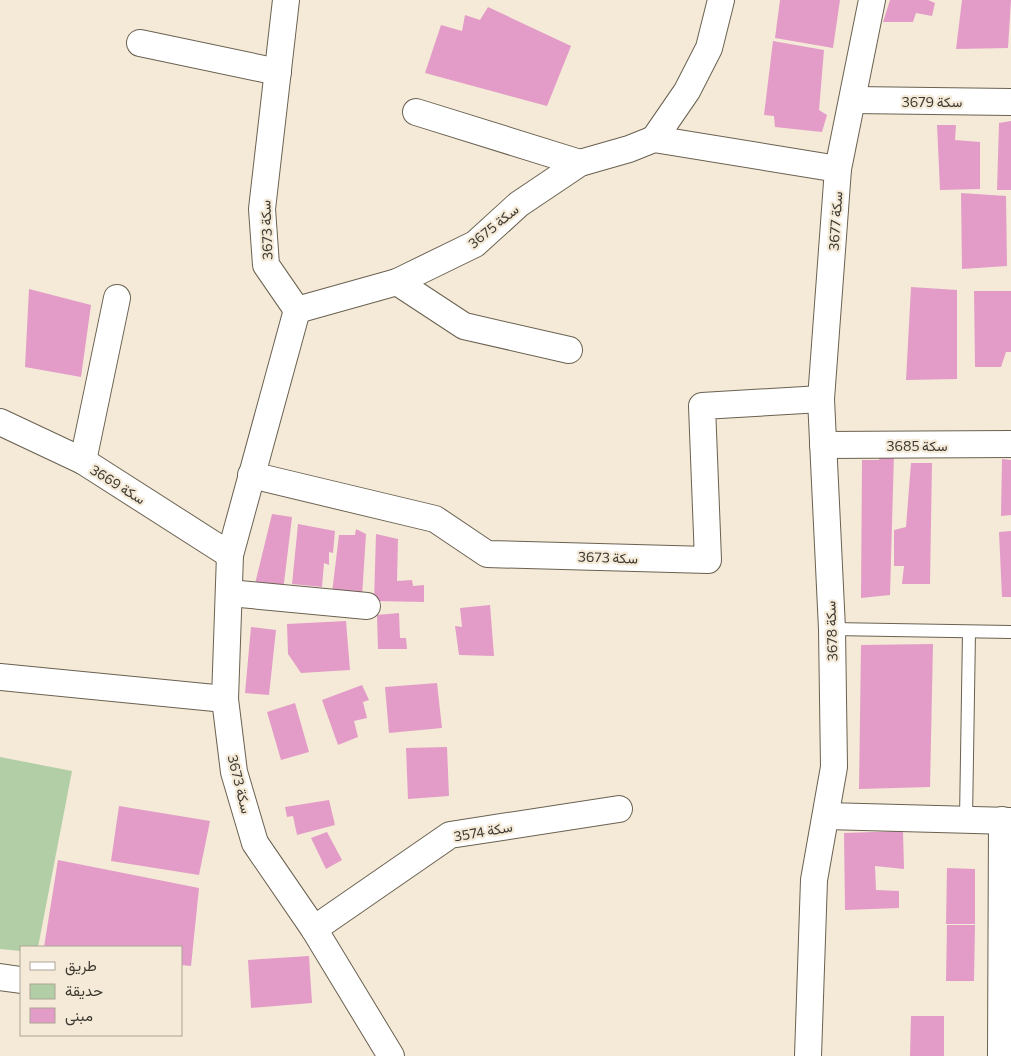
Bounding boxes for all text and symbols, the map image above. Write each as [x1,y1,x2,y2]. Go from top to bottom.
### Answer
street label: سكة 3679 [902,93,962,110]
street label: سكة 3677 [824,191,846,251]
street label: سكة 3673 [256,200,276,260]
street label: سكة 3675 [464,201,522,251]
street label: سكة 3685 [886,437,948,454]
street label: سكة 3669 [87,461,149,507]
street label: سكة 3673 [578,547,638,567]
street label: سكة 3678 [821,601,841,661]
street label: سكة 3673 [225,753,255,815]
street label: سكة 3574 [452,817,514,845]
legend [20,946,182,1036]
text: طريق [65,956,97,976]
text: حديقة [65,981,103,1000]
text: مبنى [65,1006,93,1026]

